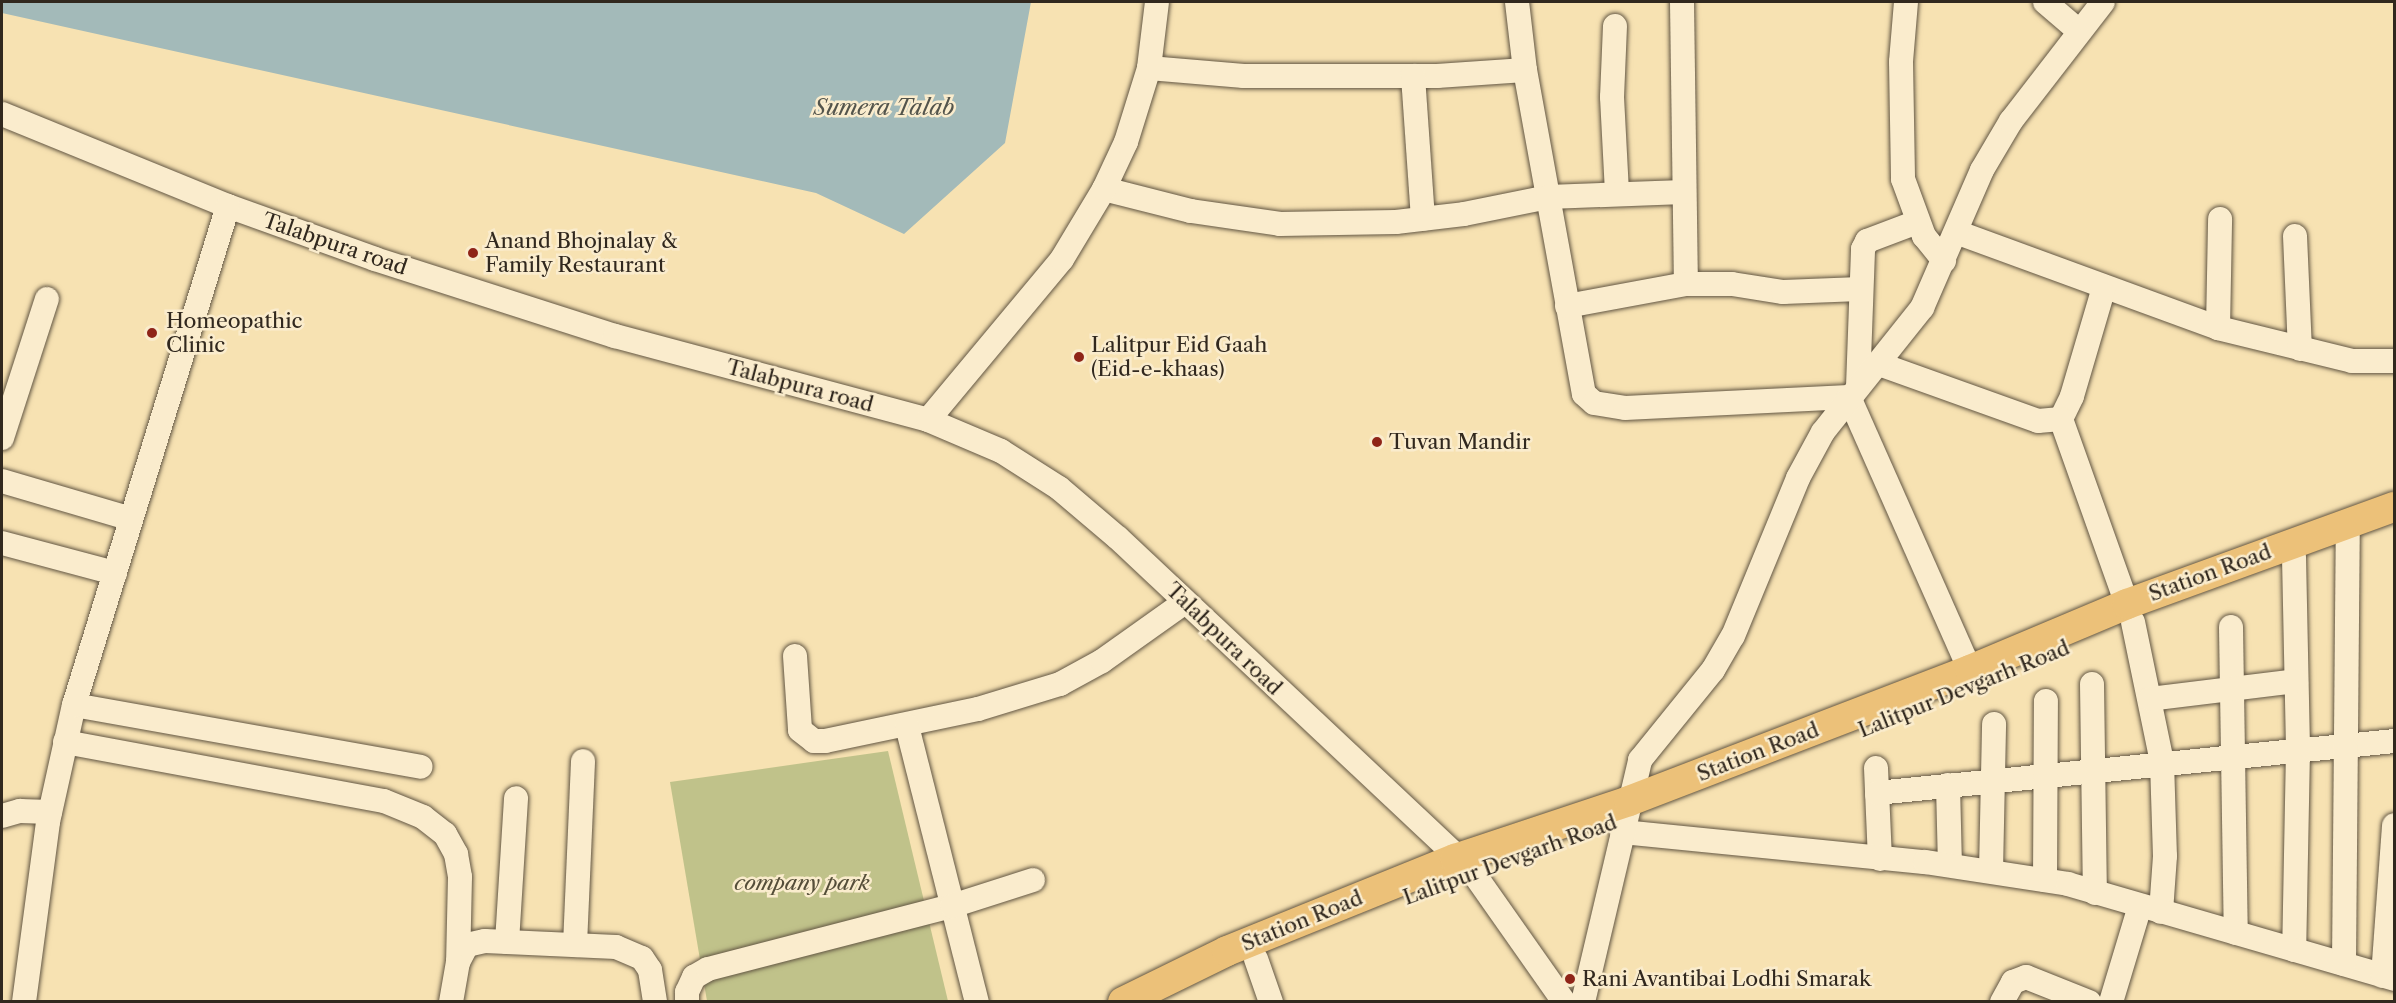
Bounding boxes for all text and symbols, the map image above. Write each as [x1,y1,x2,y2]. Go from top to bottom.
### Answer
water label: Sumera Talab [814,95,954,121]
street label: Talabpura road [259,207,411,281]
place label: Anand Bhojnalay & Family Restaurant [485,228,678,278]
marker: Anand Bhojnalay & Family Restaurant [466,246,480,260]
place label: Homeopathic Clinic [166,308,303,358]
marker: Homeopathic Clinic [143,324,161,342]
place label: Lalitpur Eid Gaah (Eid-e-khaas) [1091,332,1268,382]
marker: Lalitpur Eid Gaah (Eid-e-khaas) [1072,350,1086,364]
street label: Talabpura road [724,354,876,418]
place label: Tuvan Mandir [1389,429,1531,455]
marker: Tuvan Mandir [1370,435,1384,449]
street label: Station Road [2145,539,2275,607]
street label: Talabpura road [1161,577,1287,701]
street label: Lalitpur Devgarh Road [1854,635,2074,743]
street label: Station Road [1694,717,1822,787]
street label: Lalitpur Devgarh Road [1399,810,1621,910]
park label: company park [734,870,870,896]
street label: Station Road [1238,885,1366,957]
place label: Rani Avantibai Lodhi Smarak [1582,966,1872,992]
marker: Rani Avantibai Lodhi Smarak [1563,972,1577,986]

